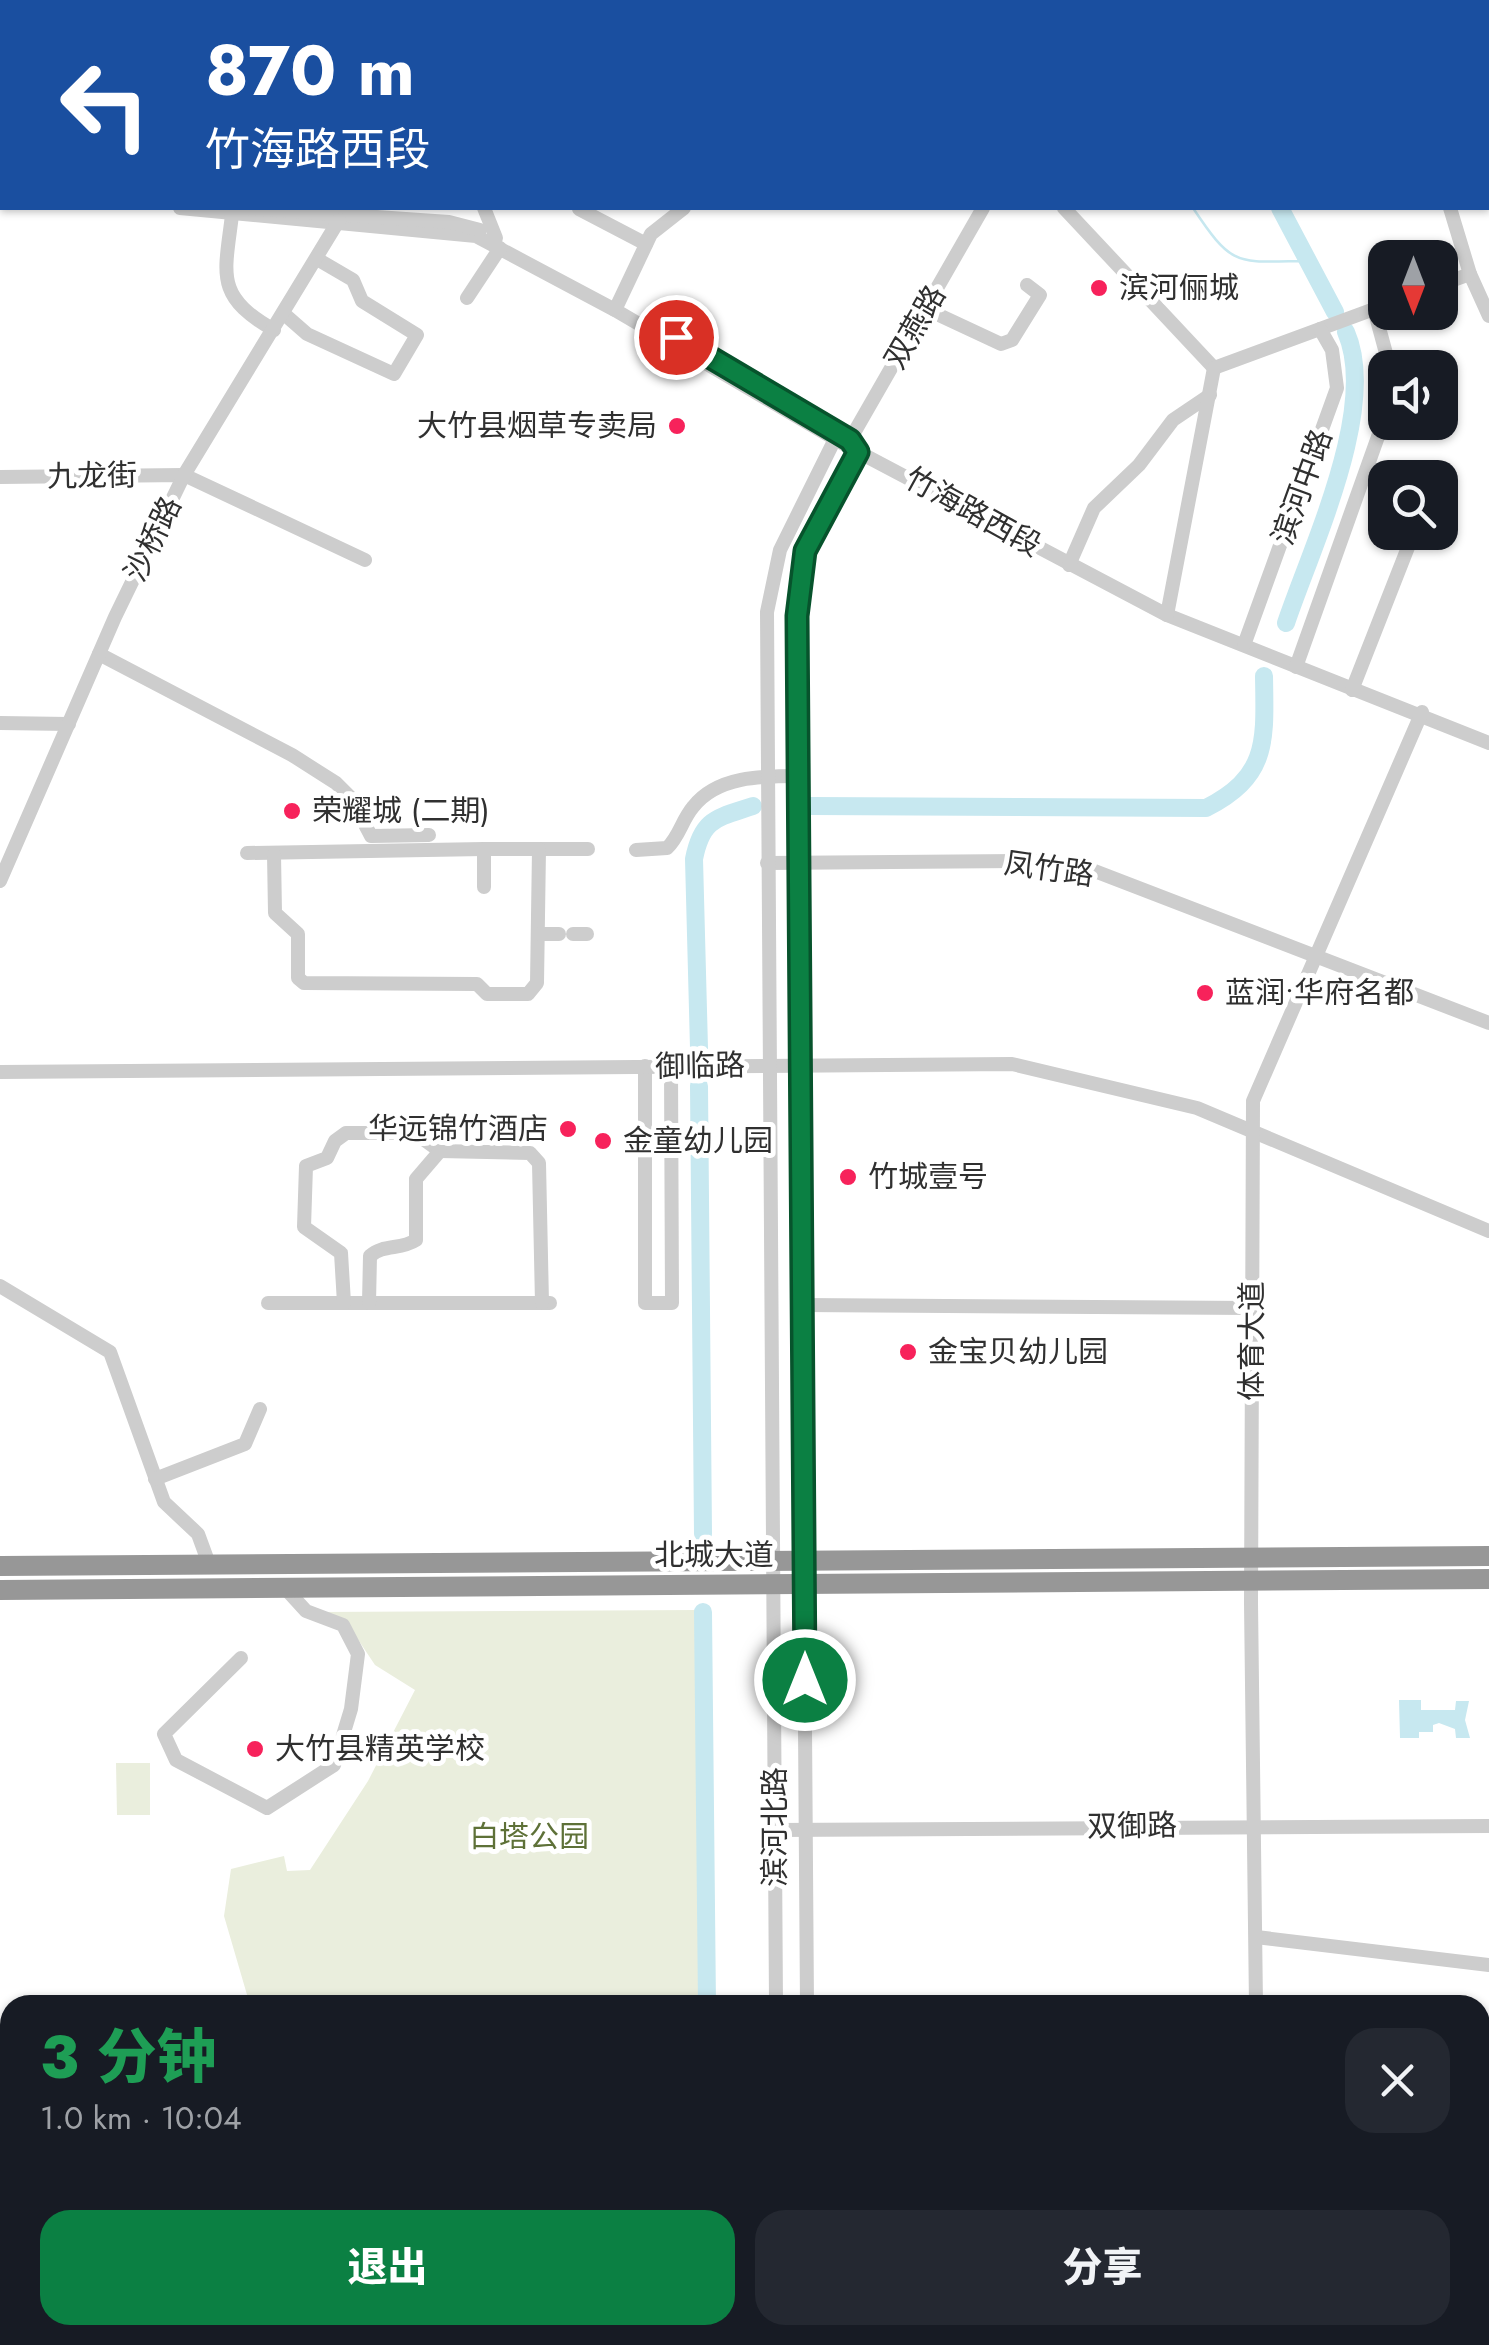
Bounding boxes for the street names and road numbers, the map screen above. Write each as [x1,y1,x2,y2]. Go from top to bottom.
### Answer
street label: 双燕路 [873,277,956,376]
street label: 滨河中路 [1261,423,1342,551]
street label: 九龙街 [47,453,137,498]
street label: 竹海路西段 [897,456,1049,567]
street label: 沙桥路 [113,489,192,589]
street label: 凤竹路 [1002,841,1097,896]
street label: 御临路 [655,1043,745,1088]
street label: 体育大道 [1230,1281,1273,1401]
street label: 北城大道 [654,1533,774,1576]
street label: 滨河北路 [753,1767,796,1887]
street label: 双御路 [1087,1803,1177,1848]

